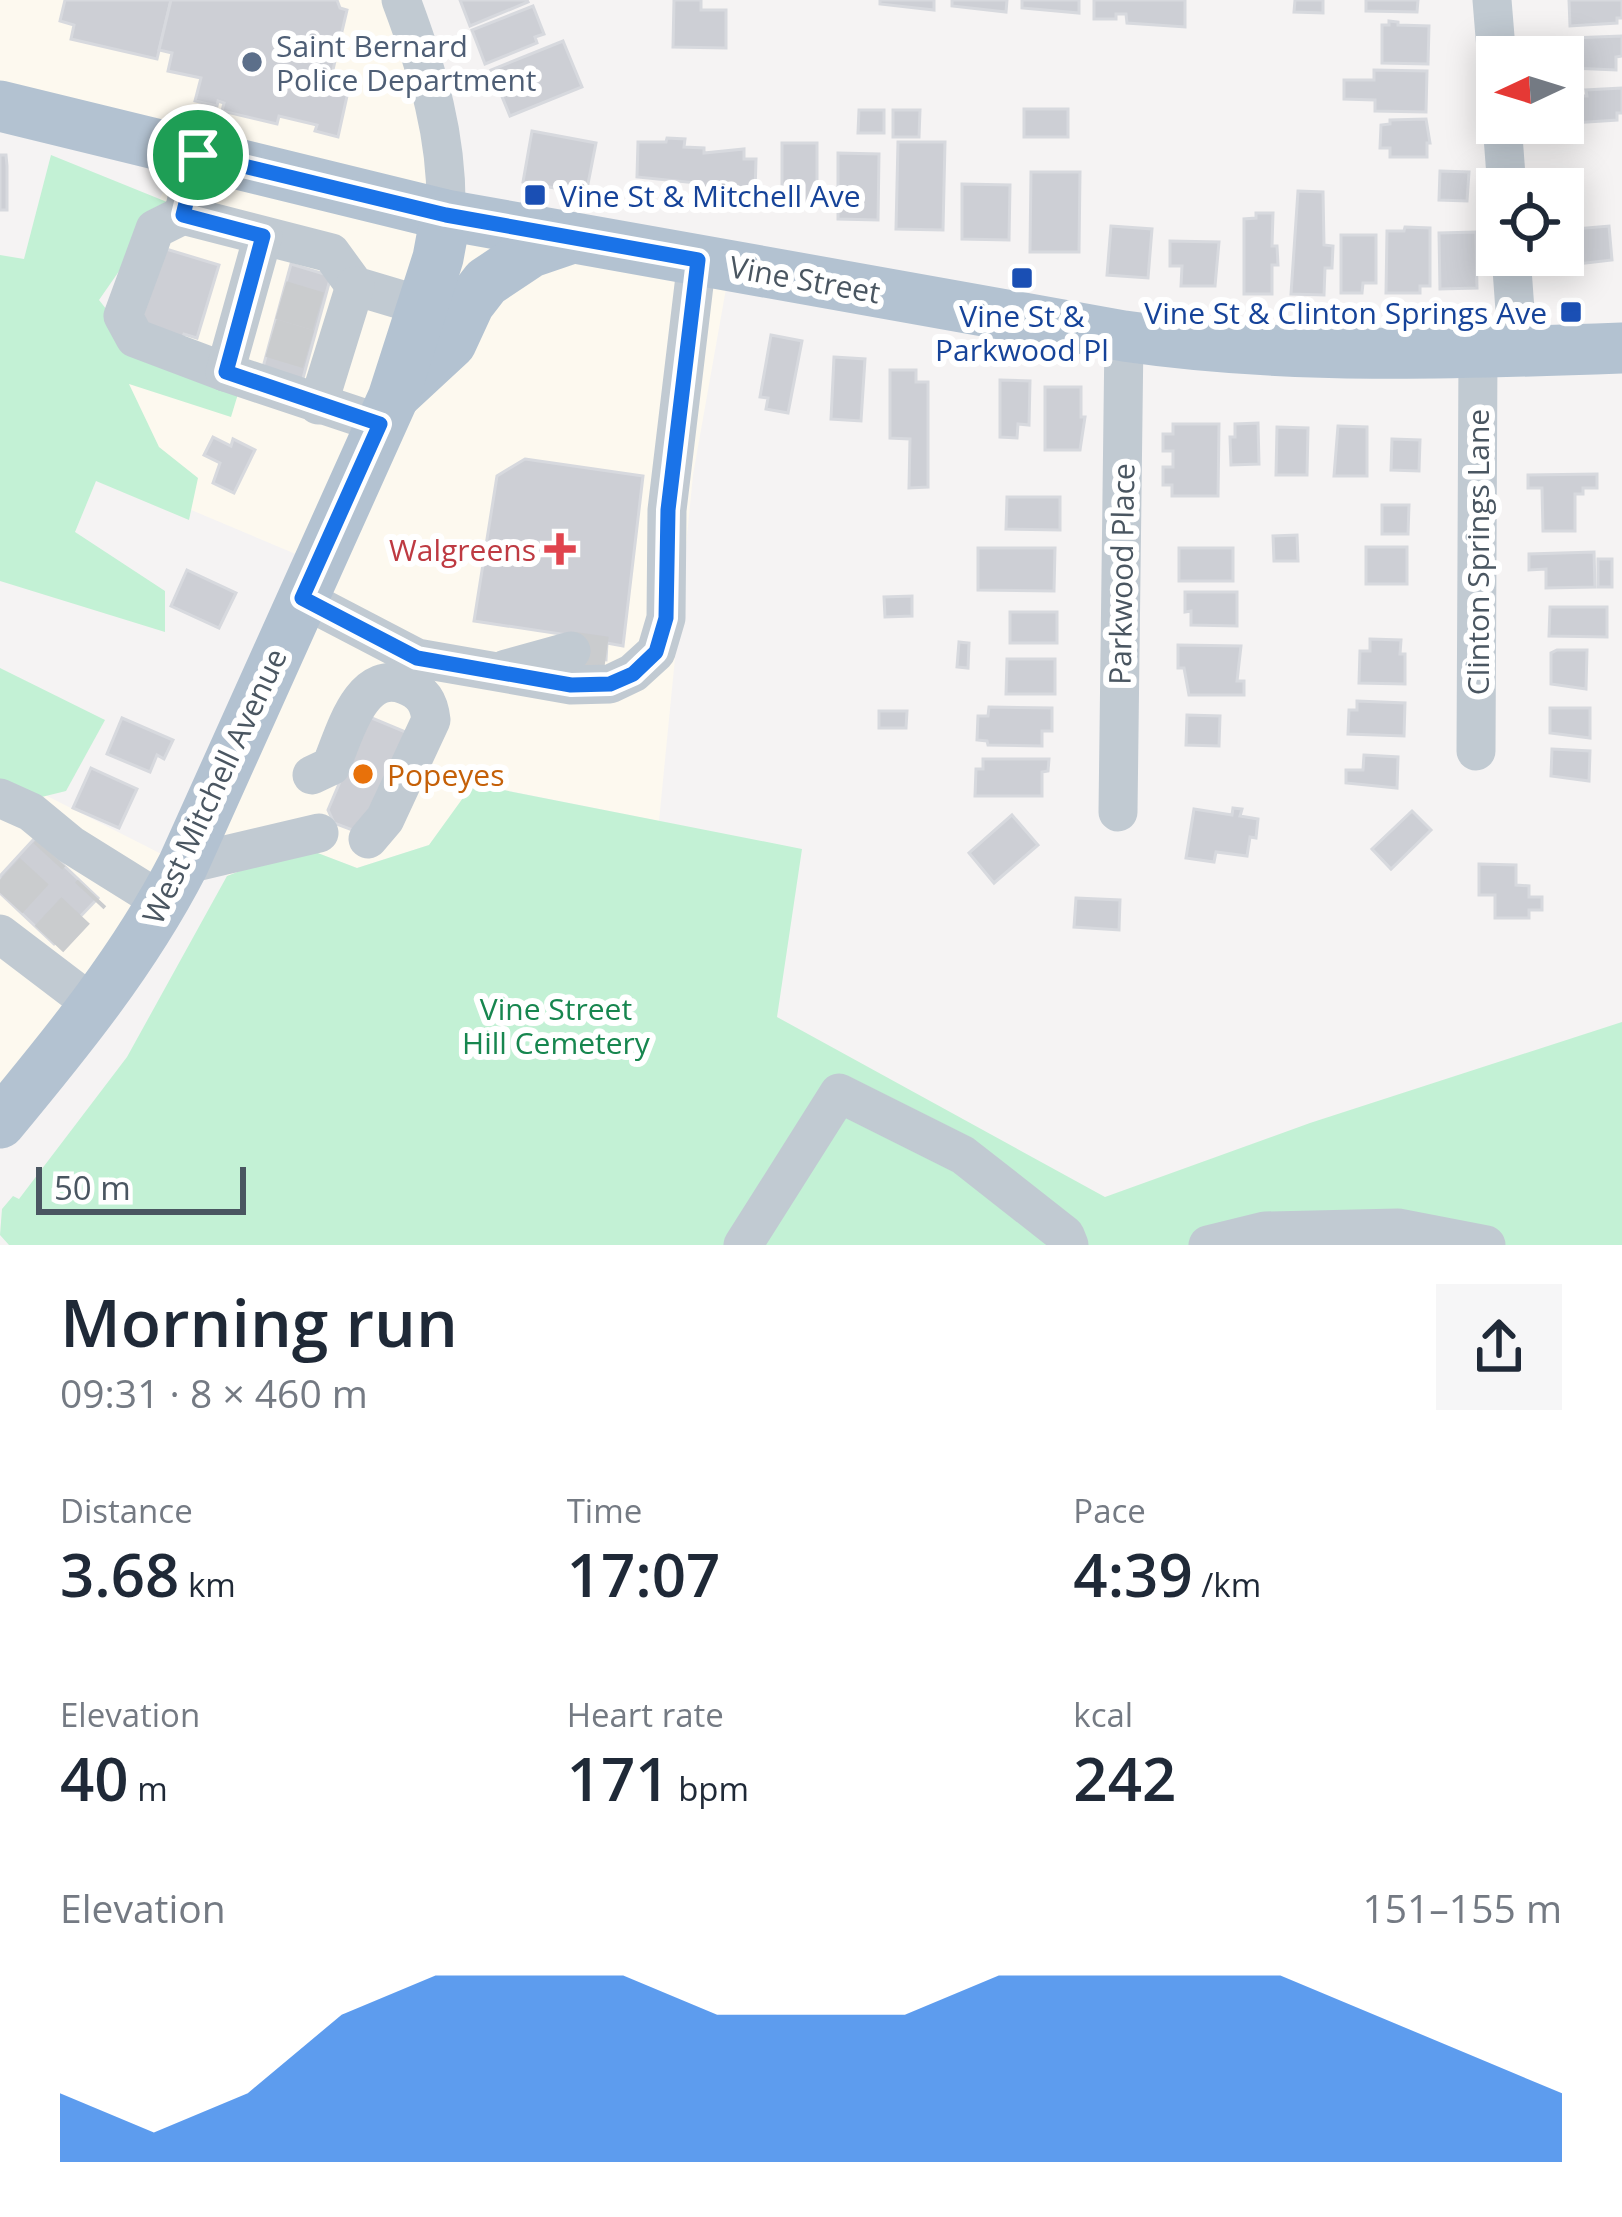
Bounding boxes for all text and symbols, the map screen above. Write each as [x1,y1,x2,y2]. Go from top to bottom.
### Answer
place label: Saint Bernard Police Department [276,25,537,100]
north arrow [1476,36,1584,144]
map controls [1476,36,1584,276]
marker: Saint Bernard Police Department [239,49,265,75]
pin [147,104,249,206]
icon: arrive [165,122,231,188]
button: locate [1476,168,1584,276]
place label: Vine St & Mitchell Ave [559,175,861,216]
marker: Vine St & Mitchell Ave [522,182,548,208]
street label: Vine Street [726,246,884,312]
marker: Vine St & Parkwood Pl [1009,265,1035,291]
place label: Vine St & Clinton Springs Ave [1144,292,1547,333]
place label: Vine St & Parkwood Pl [935,295,1109,370]
marker: Vine St & Clinton Springs Ave [1558,299,1584,325]
street label: Clinton Springs Lane [1457,409,1498,695]
street label: Parkwood Place [1099,463,1143,685]
place label: Walgreens [389,529,536,570]
marker: Walgreens [547,536,573,562]
street label: West Mitchell Avenue [132,642,296,930]
place label: Popeyes [387,754,504,795]
marker: Popeyes [350,761,376,787]
park label: Vine Street Hill Cemetery [462,988,651,1063]
scale bar [36,1161,246,1214]
text: 50 m [54,1165,131,1210]
text: Morning run [60,1276,458,1366]
button: share [1436,1284,1562,1410]
text: 09:31 · 8 × 460 m [60,1366,368,1419]
text: Distance [60,1488,193,1533]
text: Time [567,1488,642,1533]
text: Pace [1073,1488,1146,1533]
text: 3.68 [60,1533,179,1615]
text: 17:07 [567,1533,720,1615]
text: 4:39 [1073,1533,1193,1615]
text: km [179,1562,236,1607]
text: /km [1193,1562,1261,1607]
text: Elevation [60,1692,200,1737]
text: Heart rate [567,1692,724,1737]
text: kcal [1073,1692,1133,1737]
text: 40 [60,1737,129,1819]
text: 171 [567,1737,670,1819]
text: 242 [1073,1737,1176,1819]
text: m [129,1766,168,1811]
text: bpm [670,1766,749,1811]
text: Elevation [60,1881,226,1934]
text: 151–155 m [1362,1881,1562,1934]

